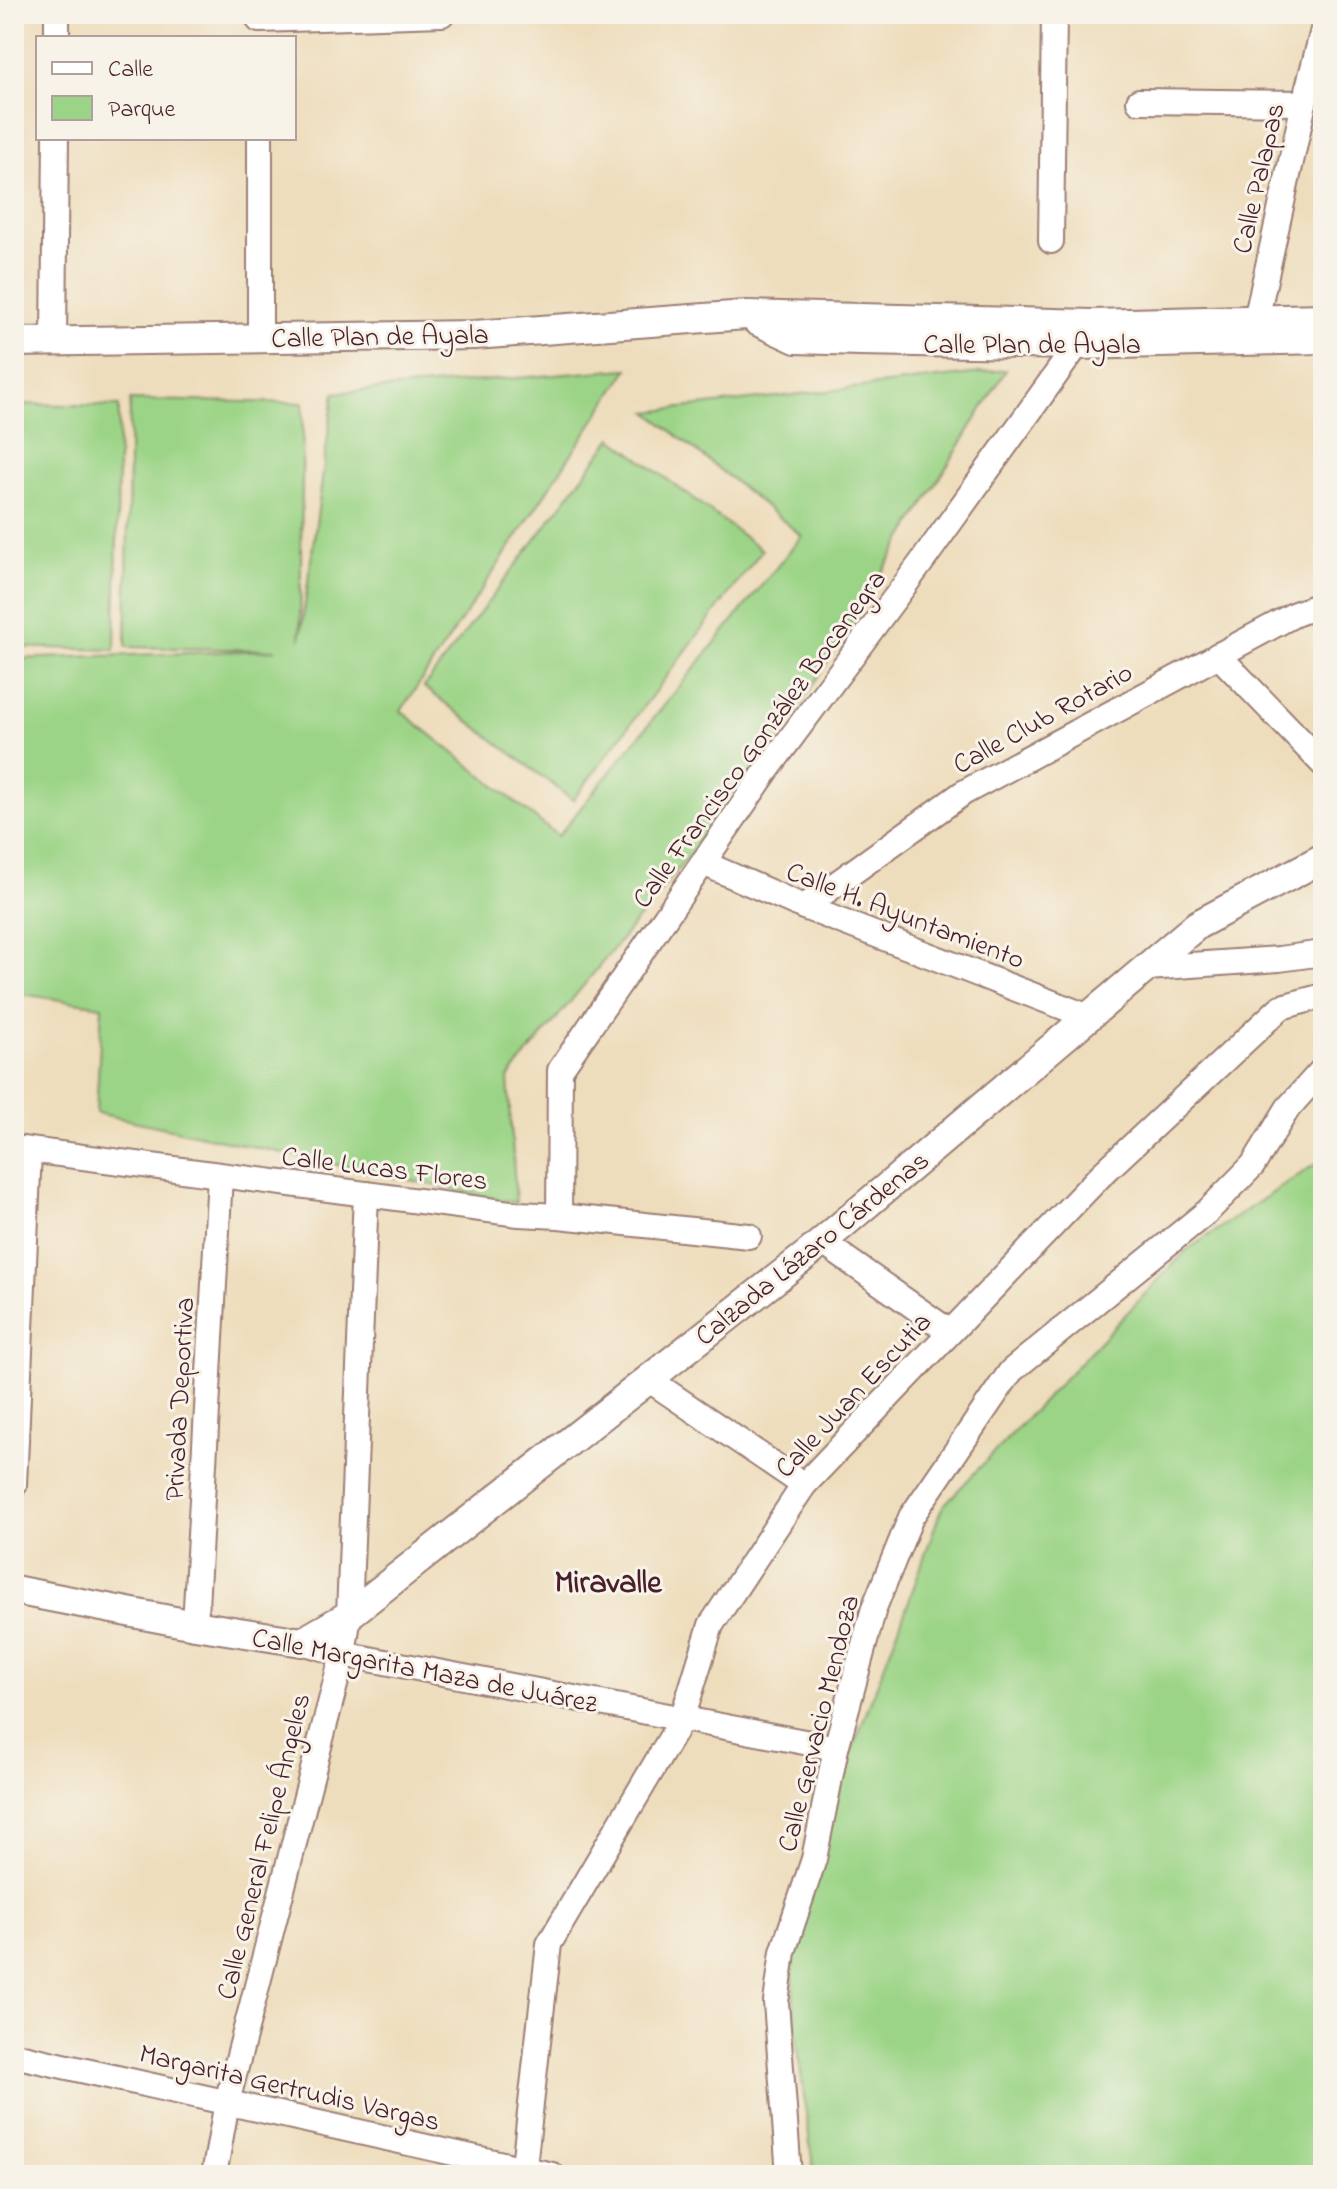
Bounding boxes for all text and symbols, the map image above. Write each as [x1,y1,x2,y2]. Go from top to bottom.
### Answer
legend [36,36,296,140]
text: Calle [108,53,153,88]
text: Parque [108,93,175,128]
street label: Calle Palapas [1223,99,1298,258]
street label: Calle Plan de Ayala [271,316,489,361]
street label: Calle Plan de Ayala [923,326,1141,367]
street label: Calle Francisco González Bocanegra [624,562,898,918]
street label: Calle Club Rotario [946,654,1141,786]
street label: Calle H. Ayuntamiento [779,853,1030,982]
street label: Calle Lucas Flores [279,1137,490,1203]
street label: Calzada Lázaro Cárdenas [687,1142,939,1357]
street label: Privada Deportiva [156,1296,207,1502]
street label: Calle Juan Escutia [767,1304,943,1489]
district label: Miravalle [554,1561,663,1608]
street label: Calle Gervacio Mendoza [769,1591,872,1857]
street label: Calle Margarita Maza de Juárez [248,1619,601,1726]
street label: Calle General Felipe Ángeles [207,1689,323,2004]
street label: Margarita Gertrudis Vargas [135,2035,444,2144]

